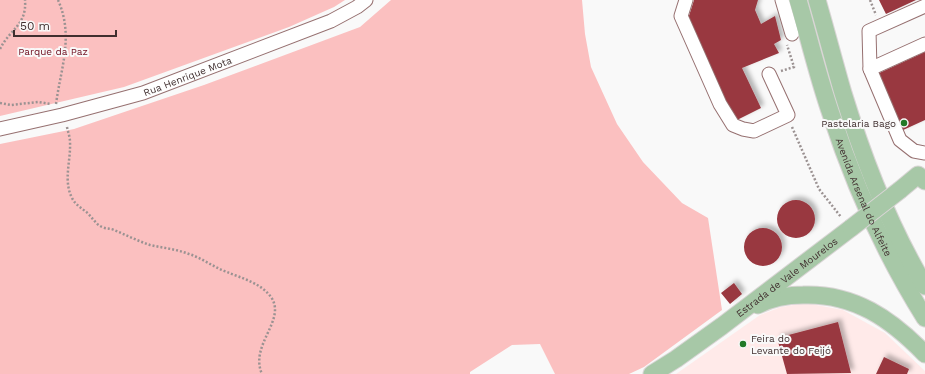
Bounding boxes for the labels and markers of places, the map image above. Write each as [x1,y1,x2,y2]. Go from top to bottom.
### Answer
place label: Pastelaria Bago [821,118,896,129]
marker: Pastelaria Bago [899,118,909,128]
place label: Feira do Levante do Feijó [751,333,831,356]
marker: Feira do Levante do Feijó [738,339,748,349]

